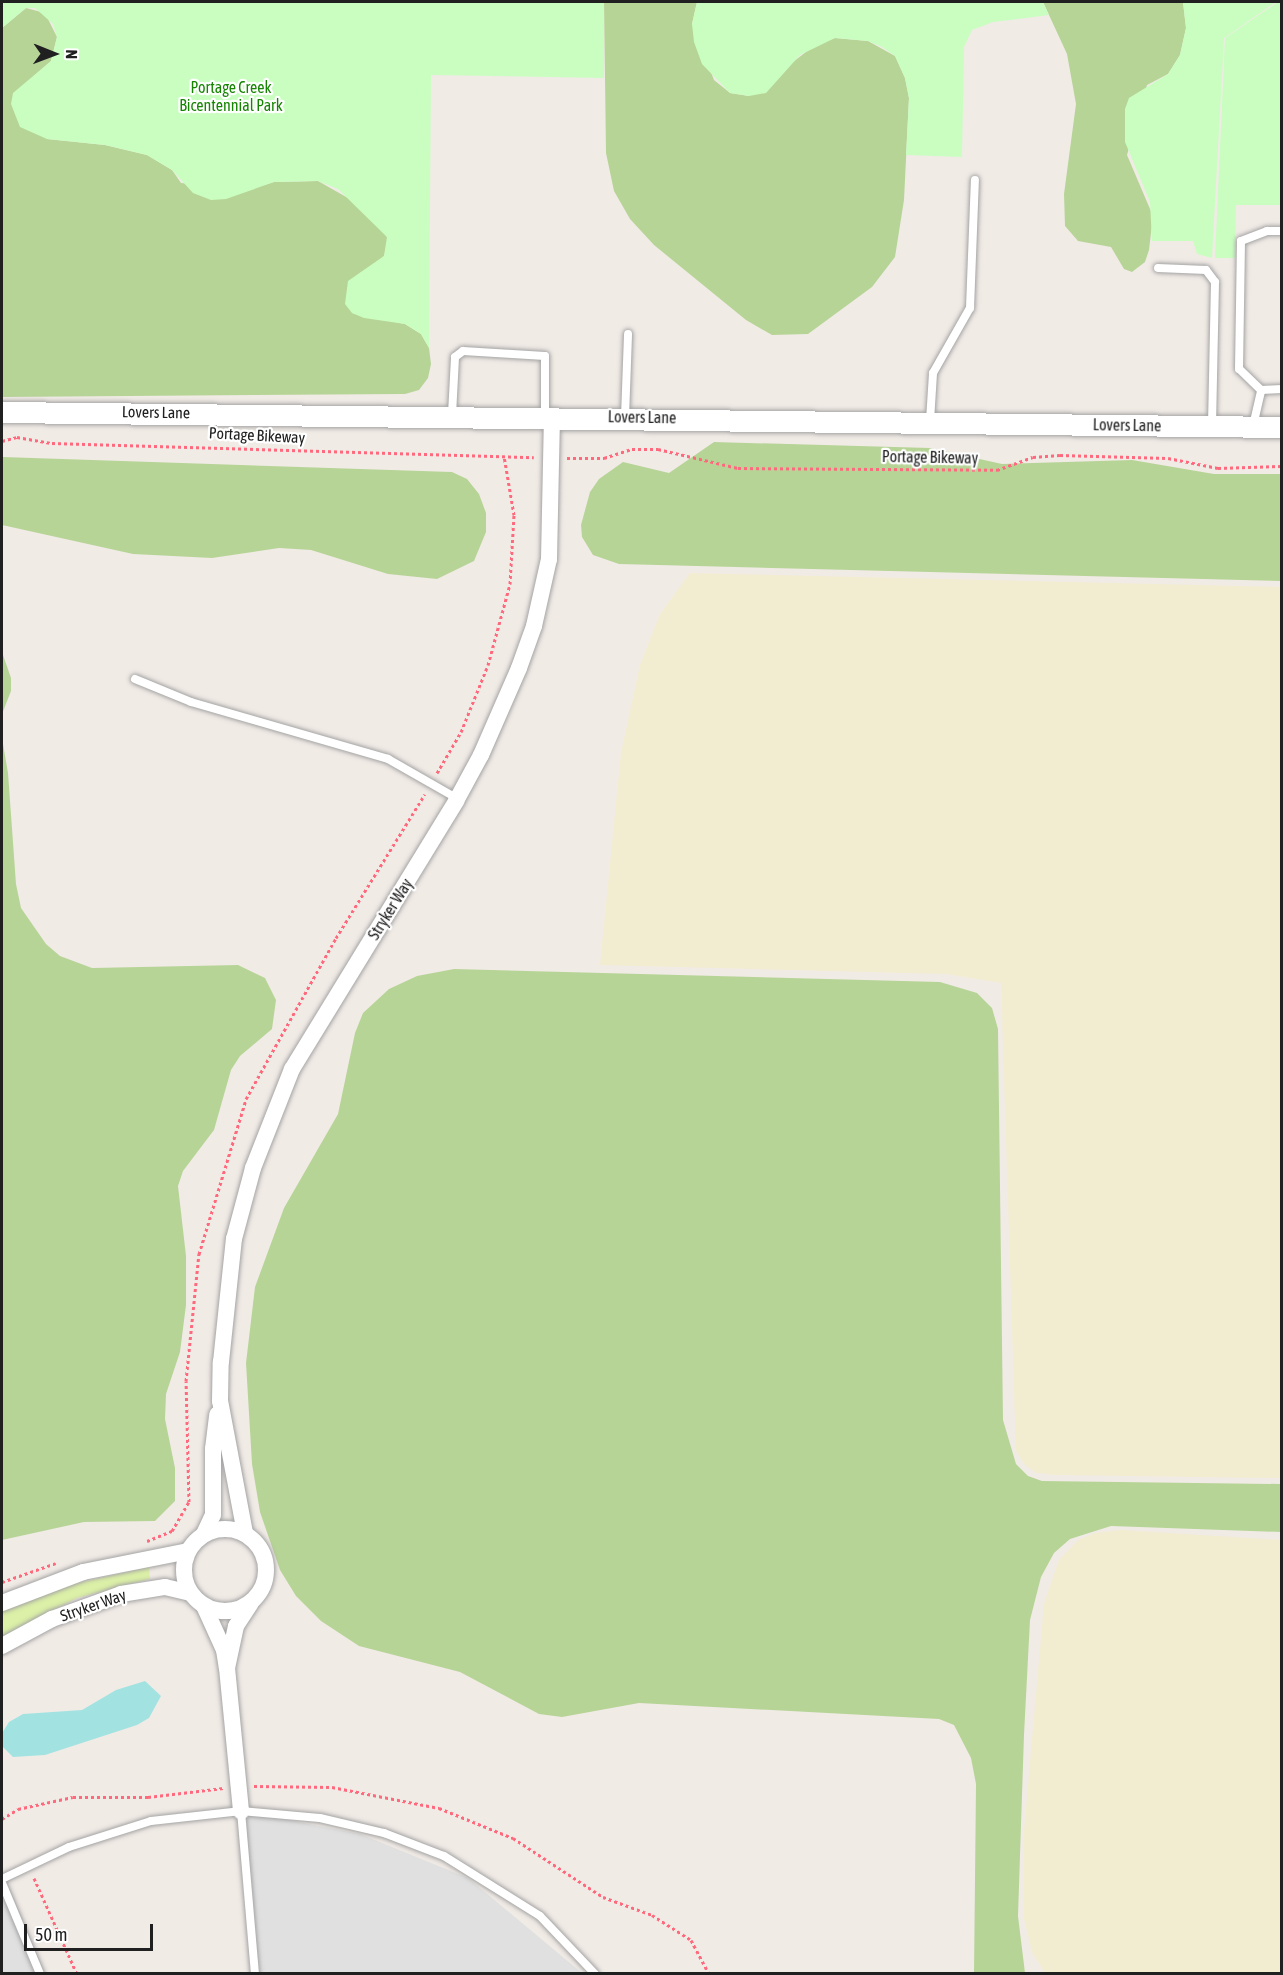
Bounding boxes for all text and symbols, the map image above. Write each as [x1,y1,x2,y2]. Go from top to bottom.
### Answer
north arrow [24,24,84,84]
text: N [63,49,81,59]
park label: Portage Creek Bicentennial Park [179,77,283,115]
street label: Lovers Lane [122,402,190,422]
street label: Lovers Lane [608,407,676,427]
street label: Lovers Lane [1093,415,1161,435]
street label: Portage Bikeway [208,423,306,447]
street label: Portage Bikeway [882,447,978,467]
street label: Stryker Way [364,875,416,943]
street label: Stryker Way [57,1585,129,1625]
scale bar [27,1912,156,1950]
text: 50 m [35,1924,67,1945]

